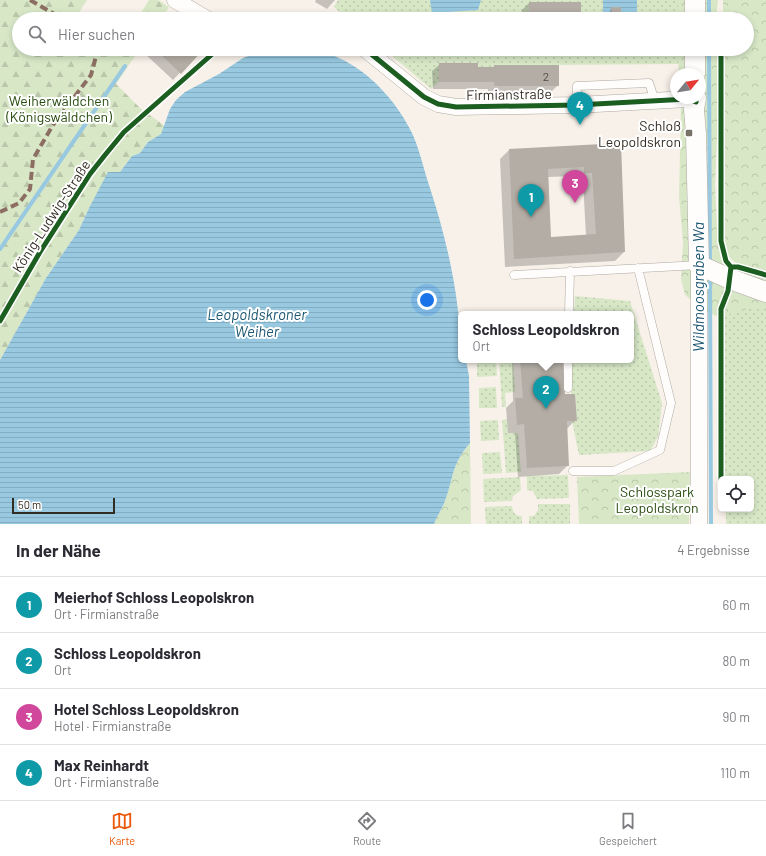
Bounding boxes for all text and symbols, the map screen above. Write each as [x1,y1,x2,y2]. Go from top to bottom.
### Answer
search box [12,12,754,56]
icon: search [26,23,48,45]
text: Hier suchen [58,25,135,43]
north arrow [670,68,706,104]
house number: 2 [543,69,549,83]
street label: Firmianstraße [466,85,552,103]
park label: Weiherwäldchen (Königswäldchen) [5,92,112,125]
pin: 4 [567,92,593,125]
place label: Schloß Leopoldskron [598,117,681,150]
marker: Schloß Leopoldskron [684,128,694,138]
street label: König-Ludwig-Straße [8,157,94,275]
pin: 3 [562,170,588,203]
pin: 1 [518,184,544,217]
water label: Wildmoosgraben Wa [689,222,707,352]
your location [417,290,437,310]
water label: Leopoldskroner Weiher [207,305,307,340]
popup [458,311,634,363]
text: Schloss Leopoldskron [473,320,619,338]
text: Ort [473,338,490,354]
pin: 2 [533,376,559,409]
map controls [718,476,754,512]
button: locate [718,476,754,512]
park label: Schlosspark Leopoldskron [615,483,699,516]
scale bar [12,496,115,515]
text: 50 m [18,498,41,511]
text: In der Nähe [16,540,101,560]
text: 4 Ergebnisse [677,542,750,558]
text: Meierhof Schloss Leopolskron [54,588,254,606]
text: 1 [27,597,31,613]
text: 60 m [723,597,750,613]
text: Ort · Firmianstraße [54,606,159,622]
text: Schloss Leopoldskron [54,644,201,662]
text: 2 [25,653,33,669]
text: 80 m [723,653,750,669]
text: Ort [54,662,72,678]
text: Hotel Schloss Leopoldskron [54,700,239,718]
text: 3 [25,709,33,725]
text: 90 m [723,709,750,725]
text: Hotel · Firmianstraße [54,718,172,734]
text: Max Reinhardt [54,756,149,774]
text: 4 [25,765,33,781]
text: 110 m [720,765,750,781]
text: Ort · Firmianstraße [54,774,159,790]
tab: Karte [109,810,135,847]
tab: Route [353,810,381,847]
tab: Gespeichert [599,810,657,847]

